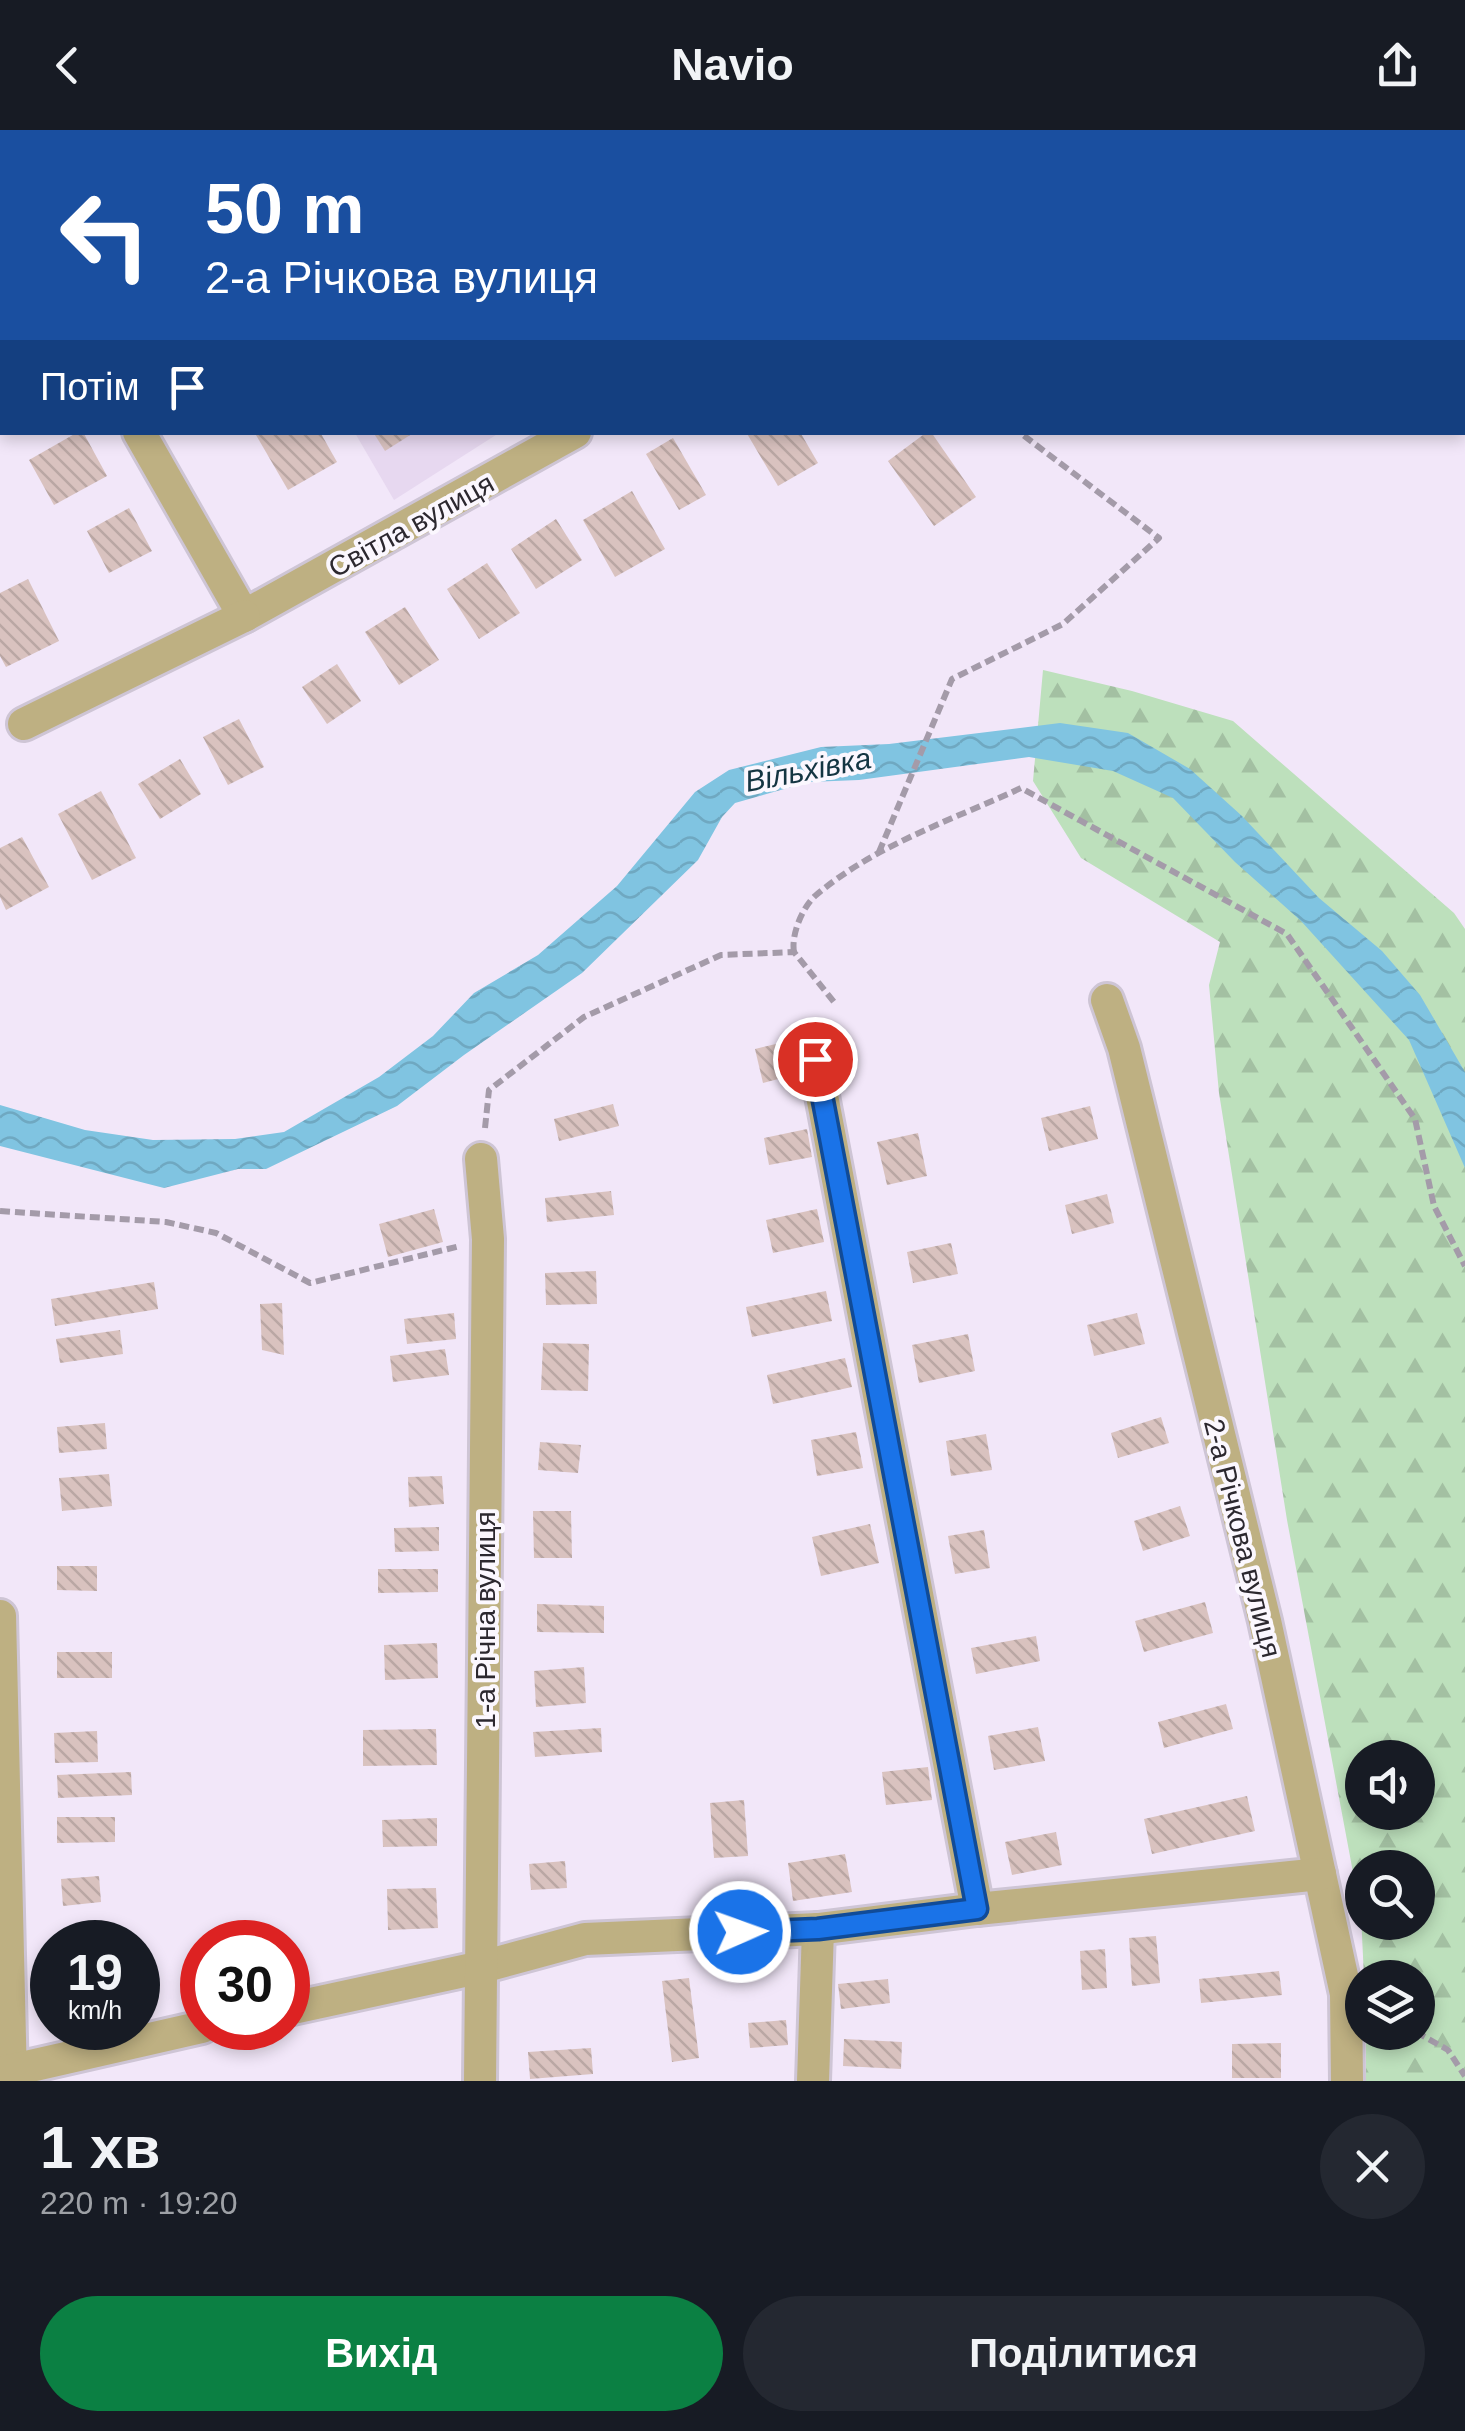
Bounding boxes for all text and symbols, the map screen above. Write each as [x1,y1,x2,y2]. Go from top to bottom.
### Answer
icon: back [40,38,95,93]
icon: share [1370,38,1425,93]
text: Navio [671,39,794,90]
icon: left [40,170,170,300]
text: 50 m [205,170,365,248]
text: 2-а Річкова вулиця [205,252,598,303]
icon: arrive [160,360,215,415]
text: Потім [40,366,140,408]
street label: Світла вулиця [323,467,499,584]
water label: Вільхівка [742,741,874,798]
pin [773,1017,858,1102]
icon: arrive [788,1032,843,1087]
street label: 2-а Річкова вулиця [1198,1416,1287,1661]
street label: 1-а Річна вулиця [470,1511,501,1729]
map controls [1345,1740,1435,2050]
button: sound [1345,1740,1435,1830]
button: search [1345,1850,1435,1940]
position arrow [688,1880,792,1984]
speed limit sign: 30 [180,1920,310,2050]
text: 19 [67,1945,123,2001]
button: layers [1345,1960,1435,2050]
text: km/h [68,1996,122,2024]
text: 1 хв [40,2114,160,2181]
button: close [1320,2114,1425,2219]
text: 220 m · 19:20 [40,2185,237,2221]
button: Вихід [40,2296,723,2411]
button: Поділитися [743,2296,1425,2411]

